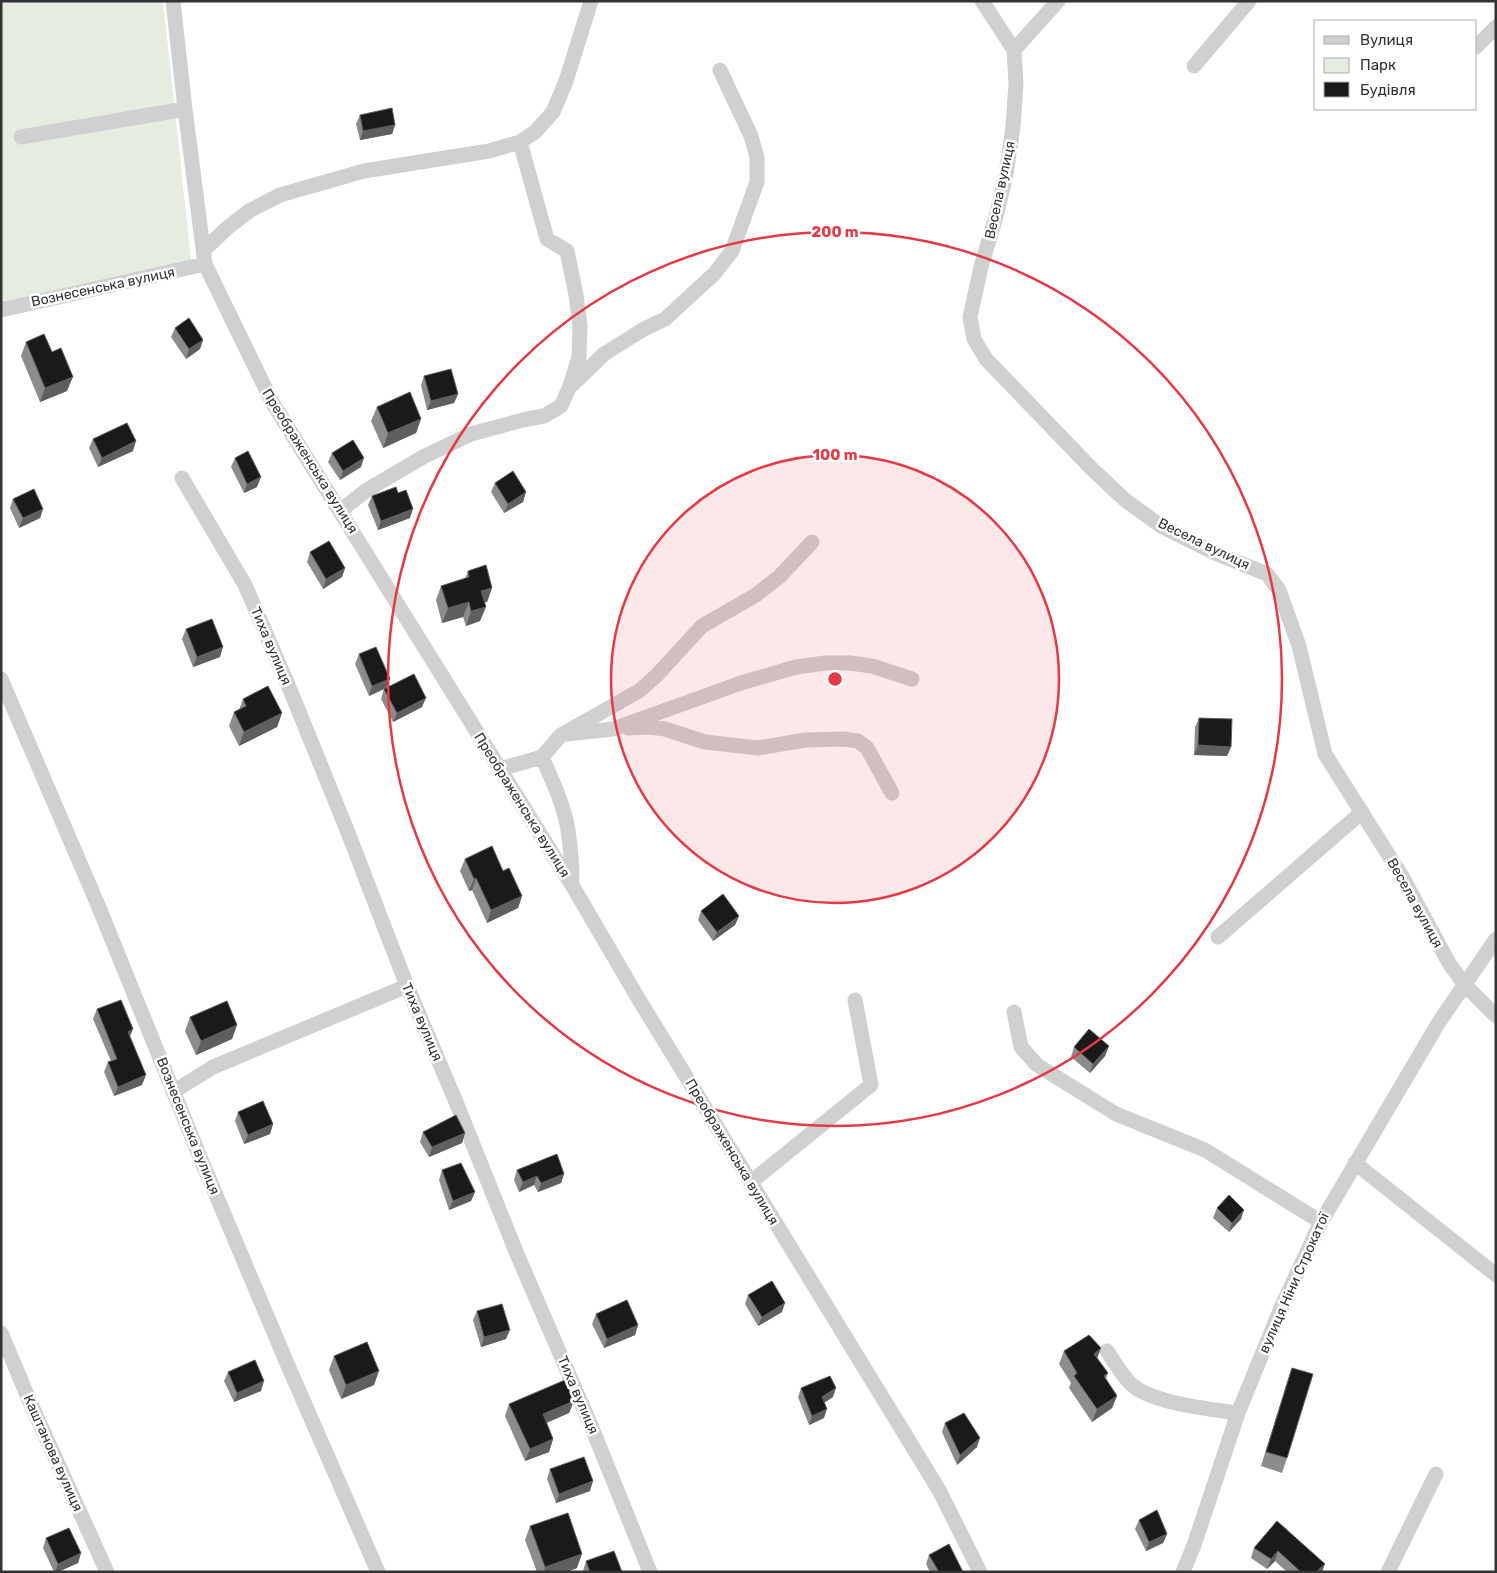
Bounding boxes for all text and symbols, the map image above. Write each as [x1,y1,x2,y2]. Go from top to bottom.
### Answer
legend [1314,20,1477,110]
text: Вулиця [1360,31,1413,49]
text: Парк [1360,56,1396,74]
text: Будівля [1360,81,1416,99]
street label: Весела вулиця [981,139,1019,241]
text: 200 m [811,223,859,241]
street label: Вознесенська вулиця [30,263,176,311]
street label: Преображенська вулиця [258,386,362,536]
text: 100 m [813,446,857,464]
street label: Весела вулиця [1155,514,1253,574]
street label: Тиха вулиця [247,604,295,688]
centre of rings [826,670,844,688]
street label: Преображенська вулиця [470,730,574,880]
street label: Весела вулиця [1383,855,1447,951]
street label: Тиха вулиця [398,980,446,1064]
street label: Вознесенська вулиця [153,1055,223,1197]
street label: Преображенська вулиця [682,1076,782,1228]
street label: вулиця Ніни Строкатої [1255,1210,1333,1356]
street label: Тиха вулиця [554,1353,602,1437]
street label: Каштанова вулиця [20,1392,86,1514]

